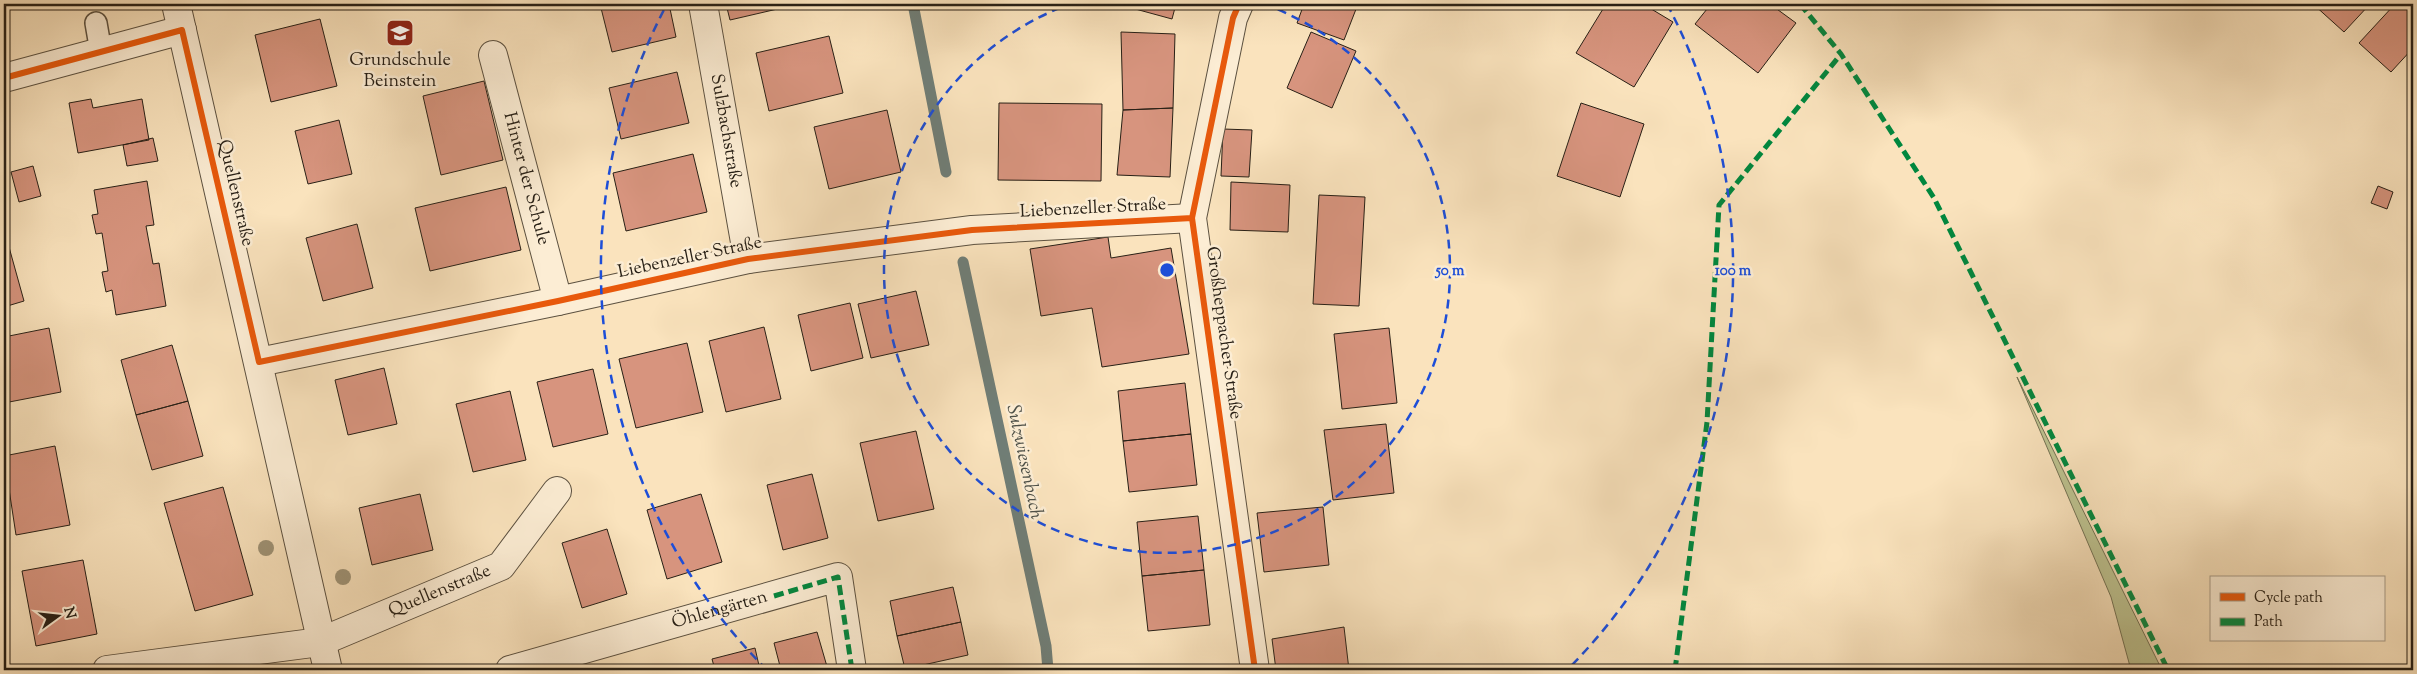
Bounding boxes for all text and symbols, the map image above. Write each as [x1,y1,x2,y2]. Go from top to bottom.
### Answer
school or university icon: Grundschule Beinstein [385,18,415,48]
place label: Grundschule Beinstein [349,48,451,95]
street label: Sulzbachstraße [703,72,748,190]
street label: Hinter der Schule [496,109,556,248]
street label: Quellenstraße [210,137,260,249]
street label: Liebenzeller Straße [1019,192,1167,226]
street label: Liebenzeller Straße [616,230,764,286]
street label: Großheppacher Straße [1198,245,1248,421]
centre of rings [1158,261,1176,279]
text: 50 m [1435,261,1465,282]
text: 100 m [1715,261,1752,282]
water label: Sulzwiesenbach [999,402,1049,522]
street label: Quellenstraße [385,559,495,625]
legend [2210,576,2384,642]
street label: Öhlengärten [669,585,771,636]
text: Cycle path [2254,588,2323,609]
north arrow [32,592,82,642]
text: N [58,605,80,621]
text: Path [2254,612,2283,633]

